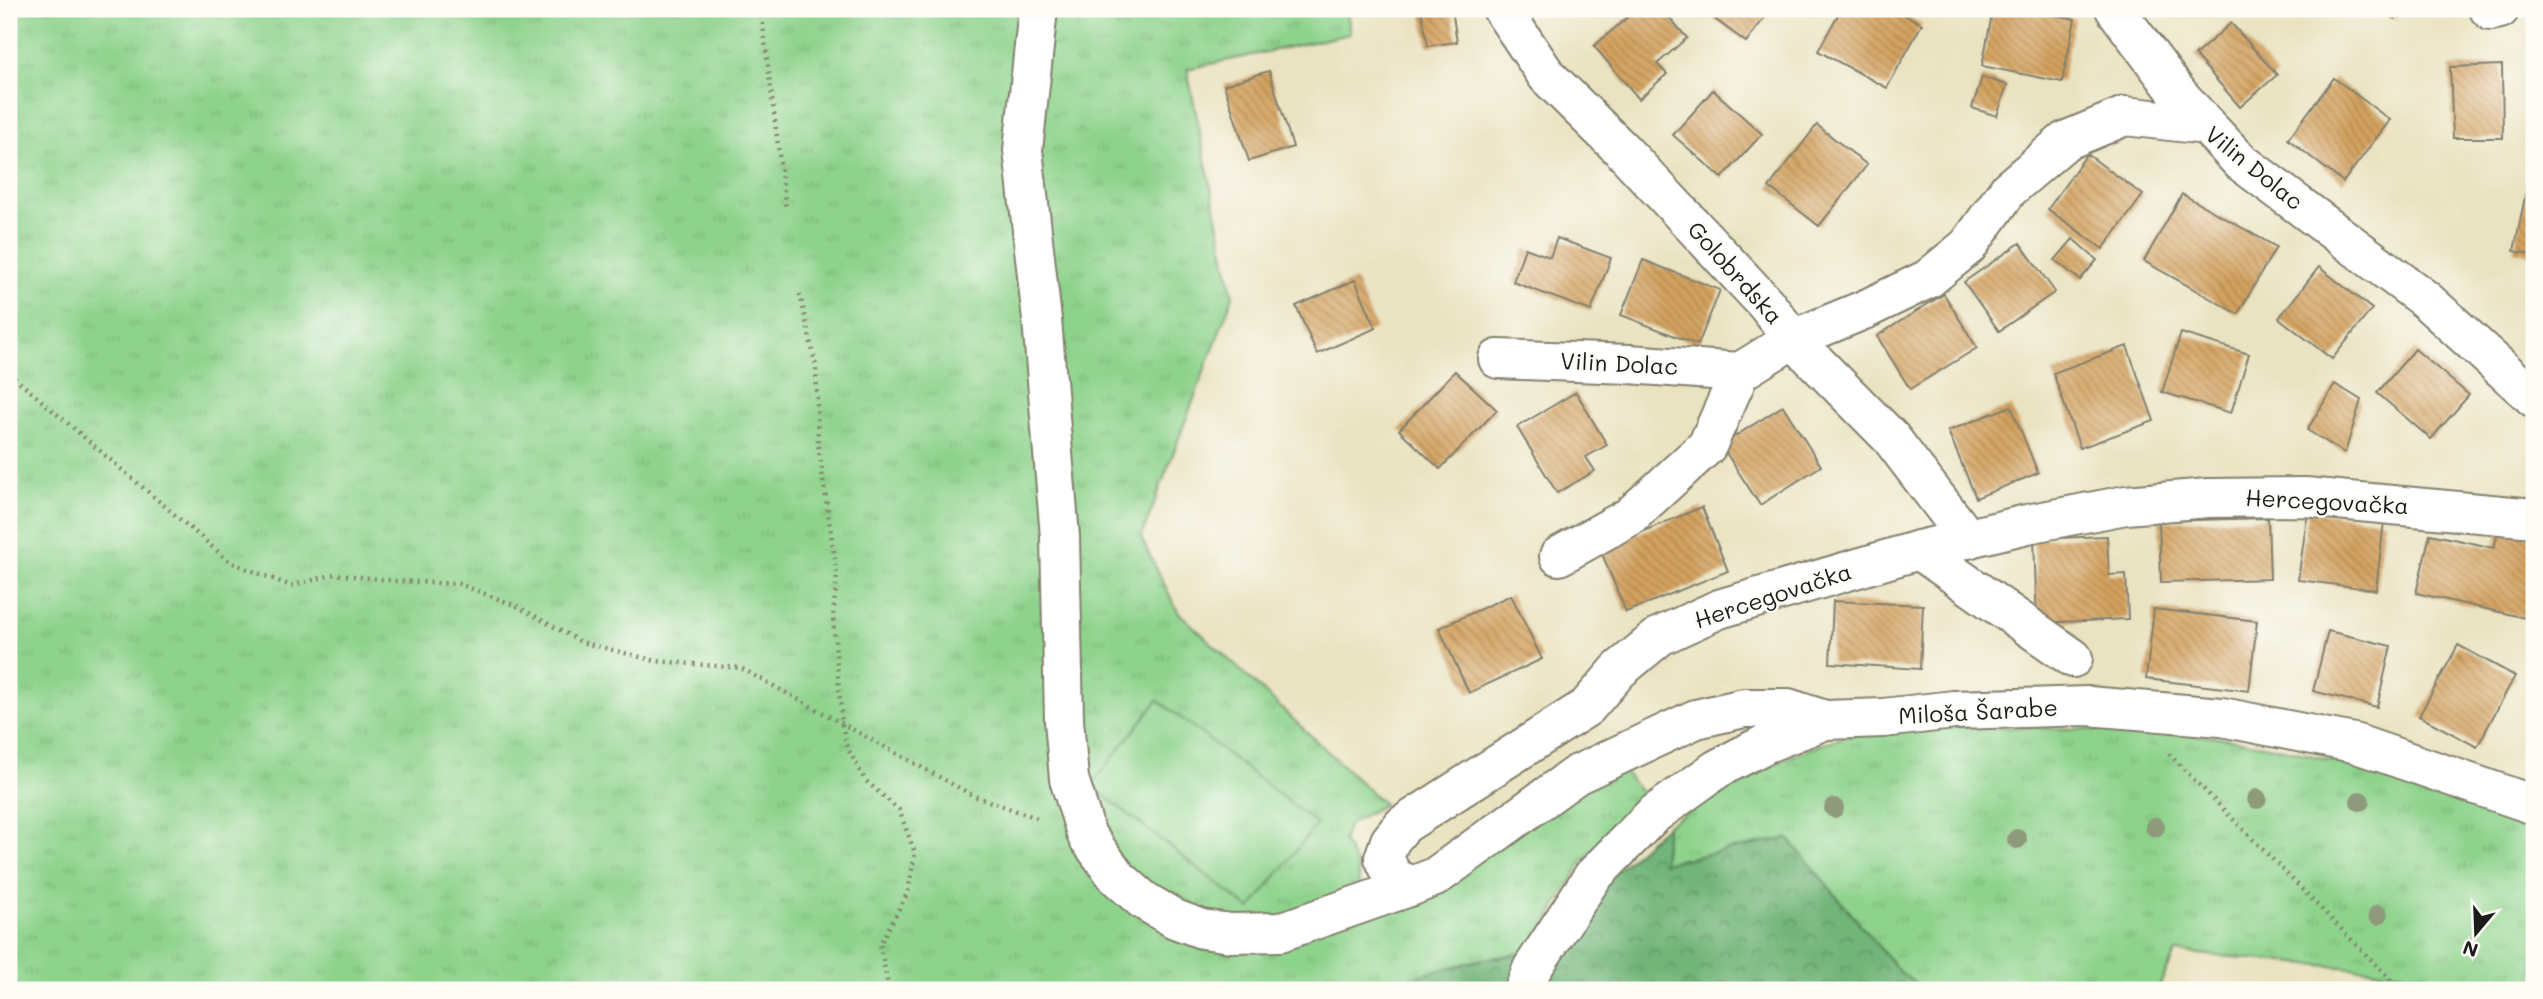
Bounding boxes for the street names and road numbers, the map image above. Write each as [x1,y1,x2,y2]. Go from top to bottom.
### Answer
street label: Vilin Dolac [2199,118,2310,216]
street label: Golobrdska [1682,215,1790,330]
street label: Vilin Dolac [1559,345,1679,381]
street label: Hercegovačka [2245,482,2409,520]
street label: Hercegovačka [1690,556,1855,635]
street label: Miloša Šarabe [1897,692,2058,730]

